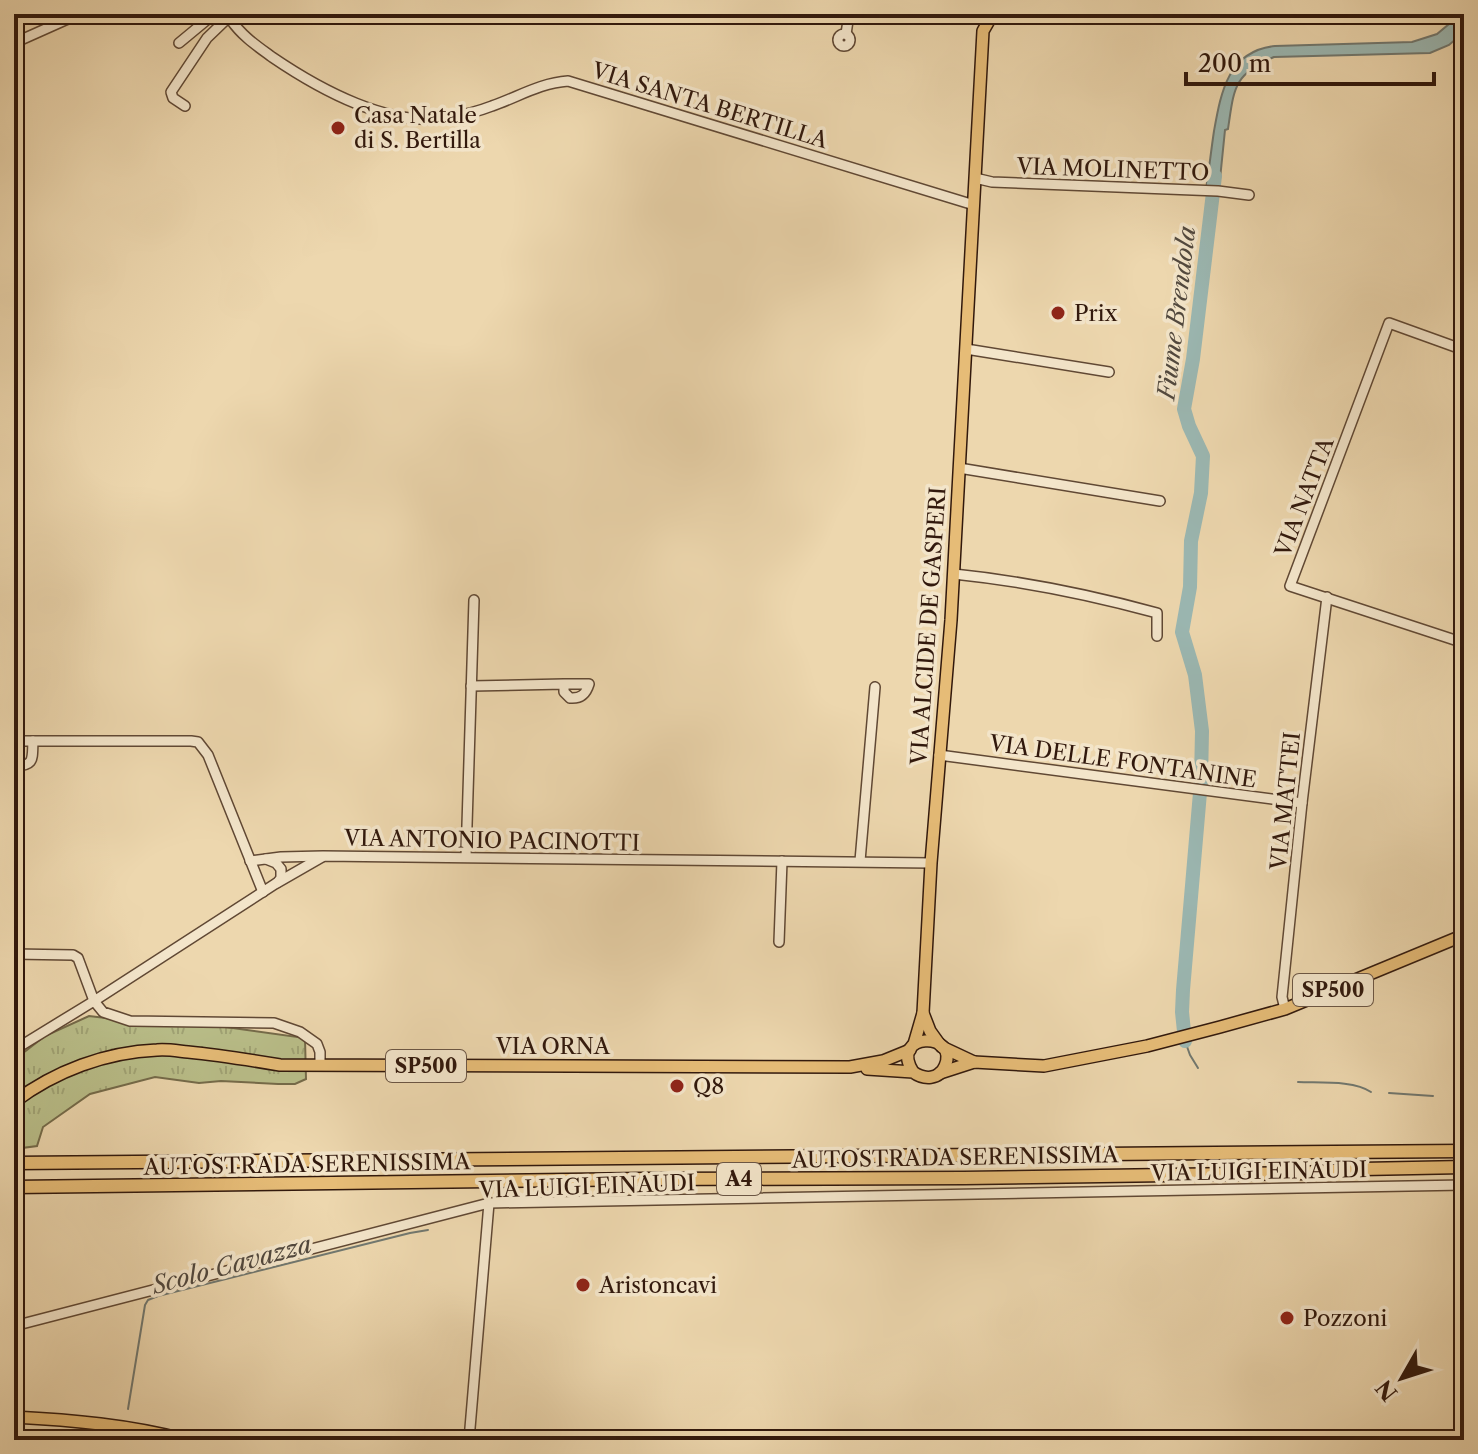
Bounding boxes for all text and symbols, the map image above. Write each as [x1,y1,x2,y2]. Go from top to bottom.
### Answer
scale bar [1186,36,1434,86]
text: 200 m [1198,49,1271,78]
street label: VIA SANTA BERTILLA [588,56,832,154]
place label: Casa Natale di S. Bertilla [354,102,481,154]
marker: Casa Natale di S. Bertilla [329,119,347,137]
street label: VIA MOLINETTO [1015,153,1210,186]
water label: Fiume Brendola [1151,225,1202,403]
place label: Prix [1074,300,1117,327]
marker: Prix [1049,304,1067,322]
street label: VIA NATTA [1269,433,1340,562]
street label: VIA ALCIDE DE GASPERI [905,486,952,767]
street label: VIA DELLE FONTANINE [987,729,1258,794]
street label: VIA MATTEI [1265,731,1306,872]
street label: VIA ANTONIO PACINOTTI [343,824,640,857]
road number: SP500 [1293,974,1373,1006]
street label: VIA ORNA [495,1033,611,1060]
road number: SP500 [386,1050,466,1082]
place label: Q8 [693,1073,724,1100]
marker: Q8 [668,1077,686,1095]
street label: AUTOSTRADA SERENISSIMA [790,1141,1119,1174]
street label: AUTOSTRADA SERENISSIMA [142,1148,471,1181]
street label: VIA LUIGI EINAUDI [1150,1156,1367,1187]
road number: A4 [717,1163,761,1195]
street label: VIA LUIGI EINAUDI [477,1169,696,1204]
water label: Scolo Cavazza [147,1229,315,1300]
place label: Aristoncavi [598,1272,717,1299]
marker: Aristoncavi [574,1276,592,1294]
place label: Pozzoni [1303,1305,1387,1332]
marker: Pozzoni [1278,1309,1296,1327]
north arrow [1362,1338,1442,1418]
text: N [1370,1374,1403,1406]

